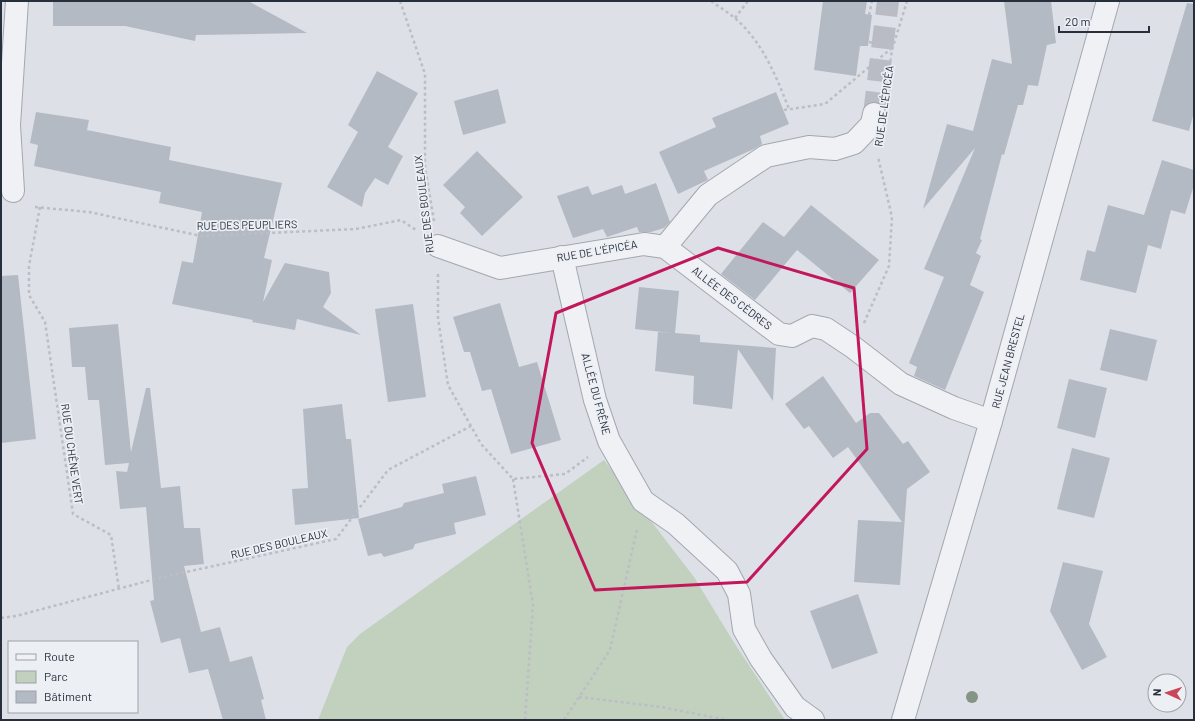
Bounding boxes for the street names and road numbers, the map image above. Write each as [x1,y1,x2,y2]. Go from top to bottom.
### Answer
street label: RUE DE L'ÉPICÉA [871,64,896,147]
street label: RUE DES BOULEAUX [411,154,436,254]
street label: RUE DES PEUPLIERS [197,217,297,232]
street label: RUE DE L'ÉPICÉA [556,237,639,264]
street label: ALLÉE DES CÈDRES [690,263,775,332]
street label: RUE JEAN BRESTEL [989,312,1026,410]
street label: ALLÉE DU FRÊNE [579,351,614,437]
street label: RUE DU CHÊNE VERT [59,403,86,505]
street label: RUE DES BOULEAUX [229,526,329,561]

